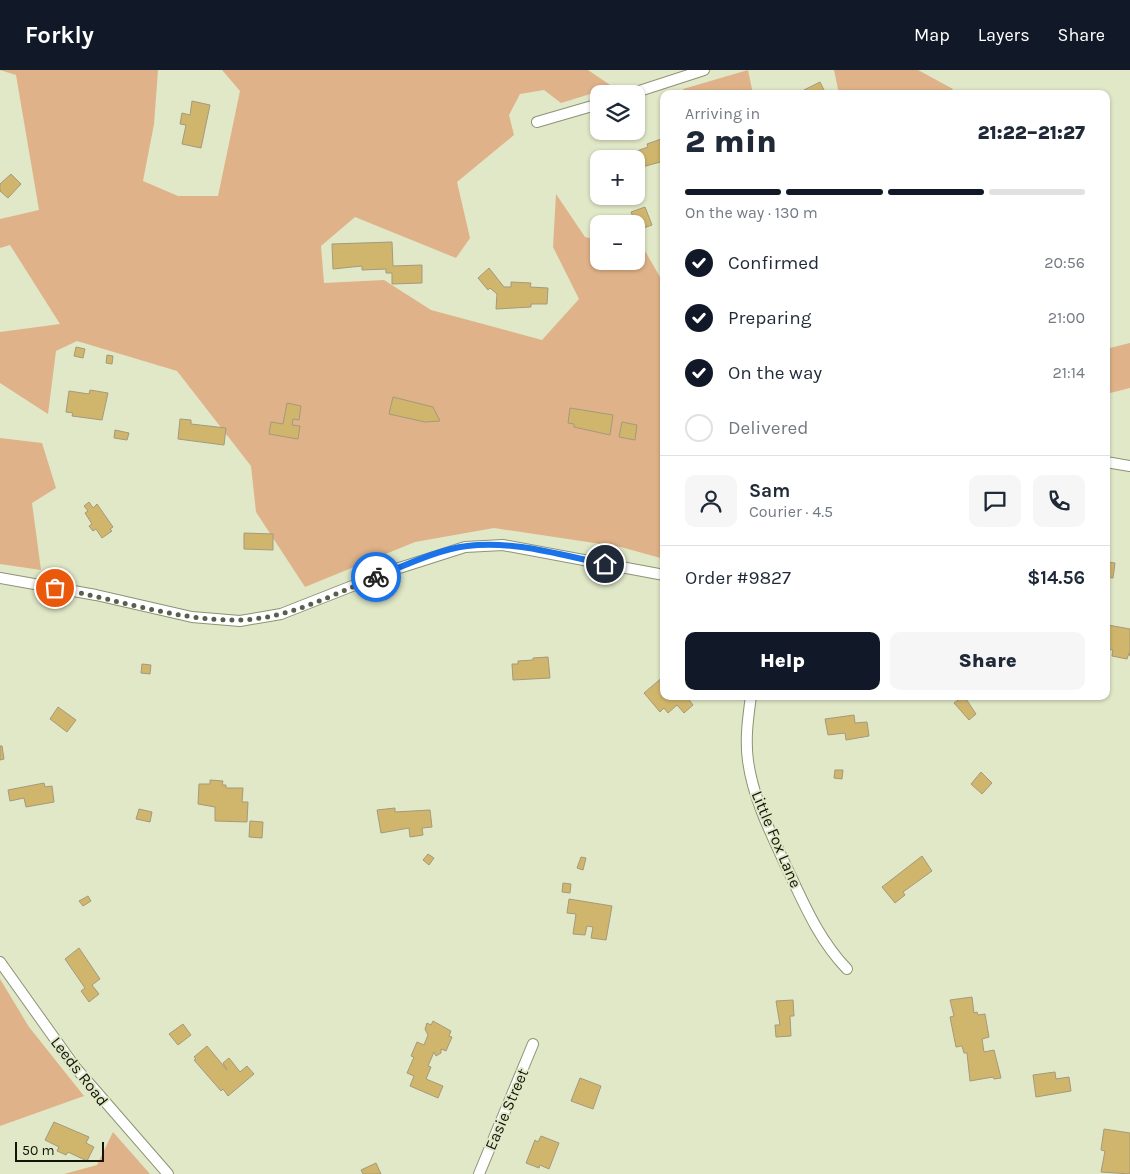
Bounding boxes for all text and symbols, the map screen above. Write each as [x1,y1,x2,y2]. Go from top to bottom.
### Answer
text: Forkly [25,21,94,49]
text: Map [914,24,950,46]
text: Layers [978,24,1030,46]
text: Share [1058,24,1105,46]
map controls [590,85,645,270]
button: layers [590,85,645,140]
text: Arriving in [685,104,760,123]
text: 21:22–21:27 [978,122,1085,144]
text: 2 min [685,123,777,160]
button: + [590,150,645,205]
text: On the way · 130 m [685,203,818,222]
button: − [590,215,645,270]
icon: check [685,249,713,277]
text: Confirmed [728,252,819,274]
text: 20:56 [1044,253,1085,272]
icon: check [685,304,713,332]
text: Preparing [728,307,811,329]
text: 21:00 [1048,308,1085,327]
icon: check [685,359,713,387]
text: On the way [728,362,822,384]
text: 21:14 [1053,363,1085,382]
text: Delivered [728,417,808,439]
button: person [685,475,737,527]
button: chat [969,475,1021,527]
button: phone [1033,475,1085,527]
text: Sam [749,480,790,502]
text: Courier · 4.5 [749,502,833,521]
pin [584,543,626,585]
icon: home [591,550,619,578]
courier [351,552,401,602]
icon: bike [362,563,390,591]
pin [34,567,76,609]
text: Order #9827 [685,567,791,589]
text: $14.56 [1027,567,1085,589]
icon: bag [41,574,69,602]
button: Help [685,632,880,690]
button: Share [890,632,1085,690]
street label: Little Fox Lane [748,788,806,891]
street label: Leeds Road [47,1033,112,1110]
street label: Easie Street [481,1065,532,1153]
scale bar [15,1139,104,1162]
text: 50 m [22,1142,55,1159]

